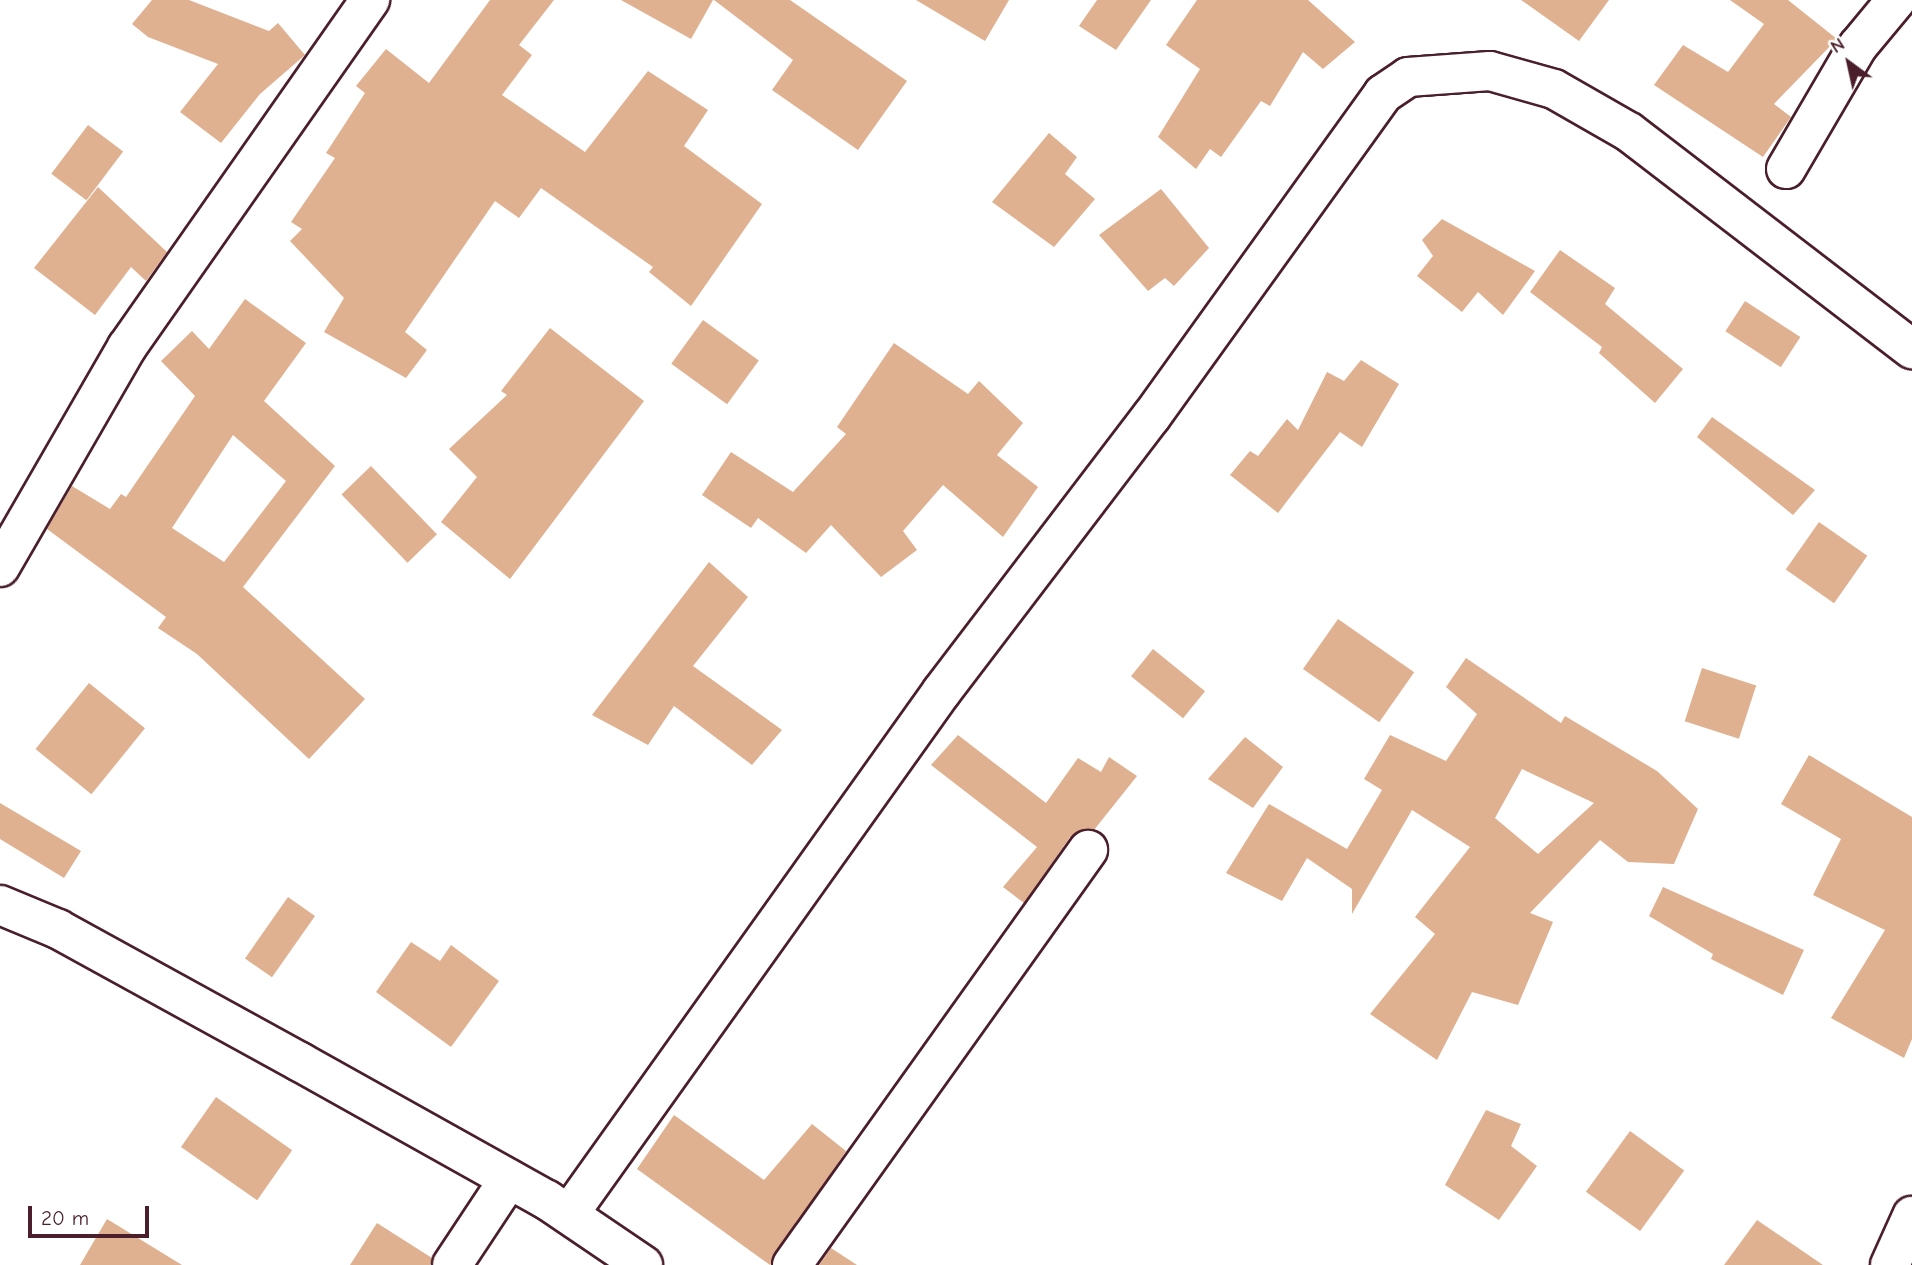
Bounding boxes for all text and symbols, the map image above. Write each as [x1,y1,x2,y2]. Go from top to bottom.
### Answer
north arrow [1814,28,1884,98]
text: N [1826,33,1849,58]
scale bar [32,1192,152,1236]
text: 20 m [41,1206,89,1230]

